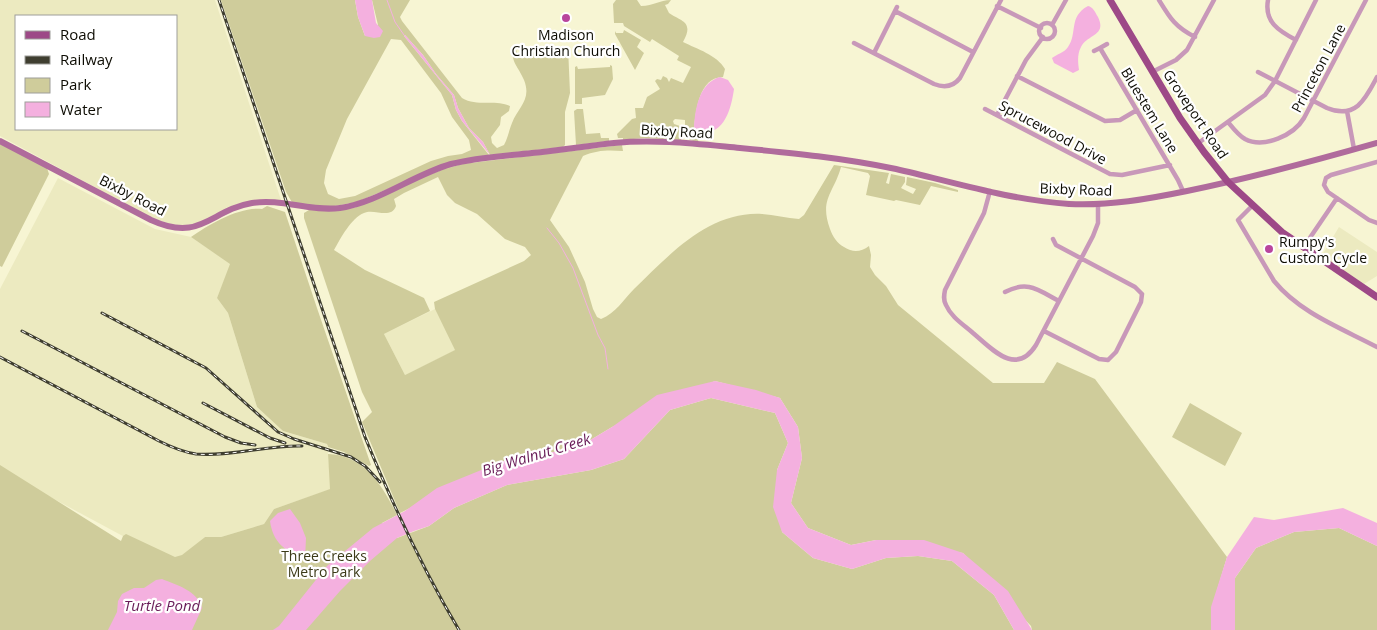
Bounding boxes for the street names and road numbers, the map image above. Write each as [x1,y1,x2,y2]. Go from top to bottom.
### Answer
street label: Princeton Lane [1287,20,1349,116]
street label: Bluestem Lane [1117,64,1183,156]
street label: Groveport Road [1159,66,1233,162]
street label: Sprucewood Drive [996,96,1110,168]
street label: Bixby Road [640,120,714,142]
street label: Bixby Road [96,170,170,220]
street label: Bixby Road [1039,178,1113,200]

